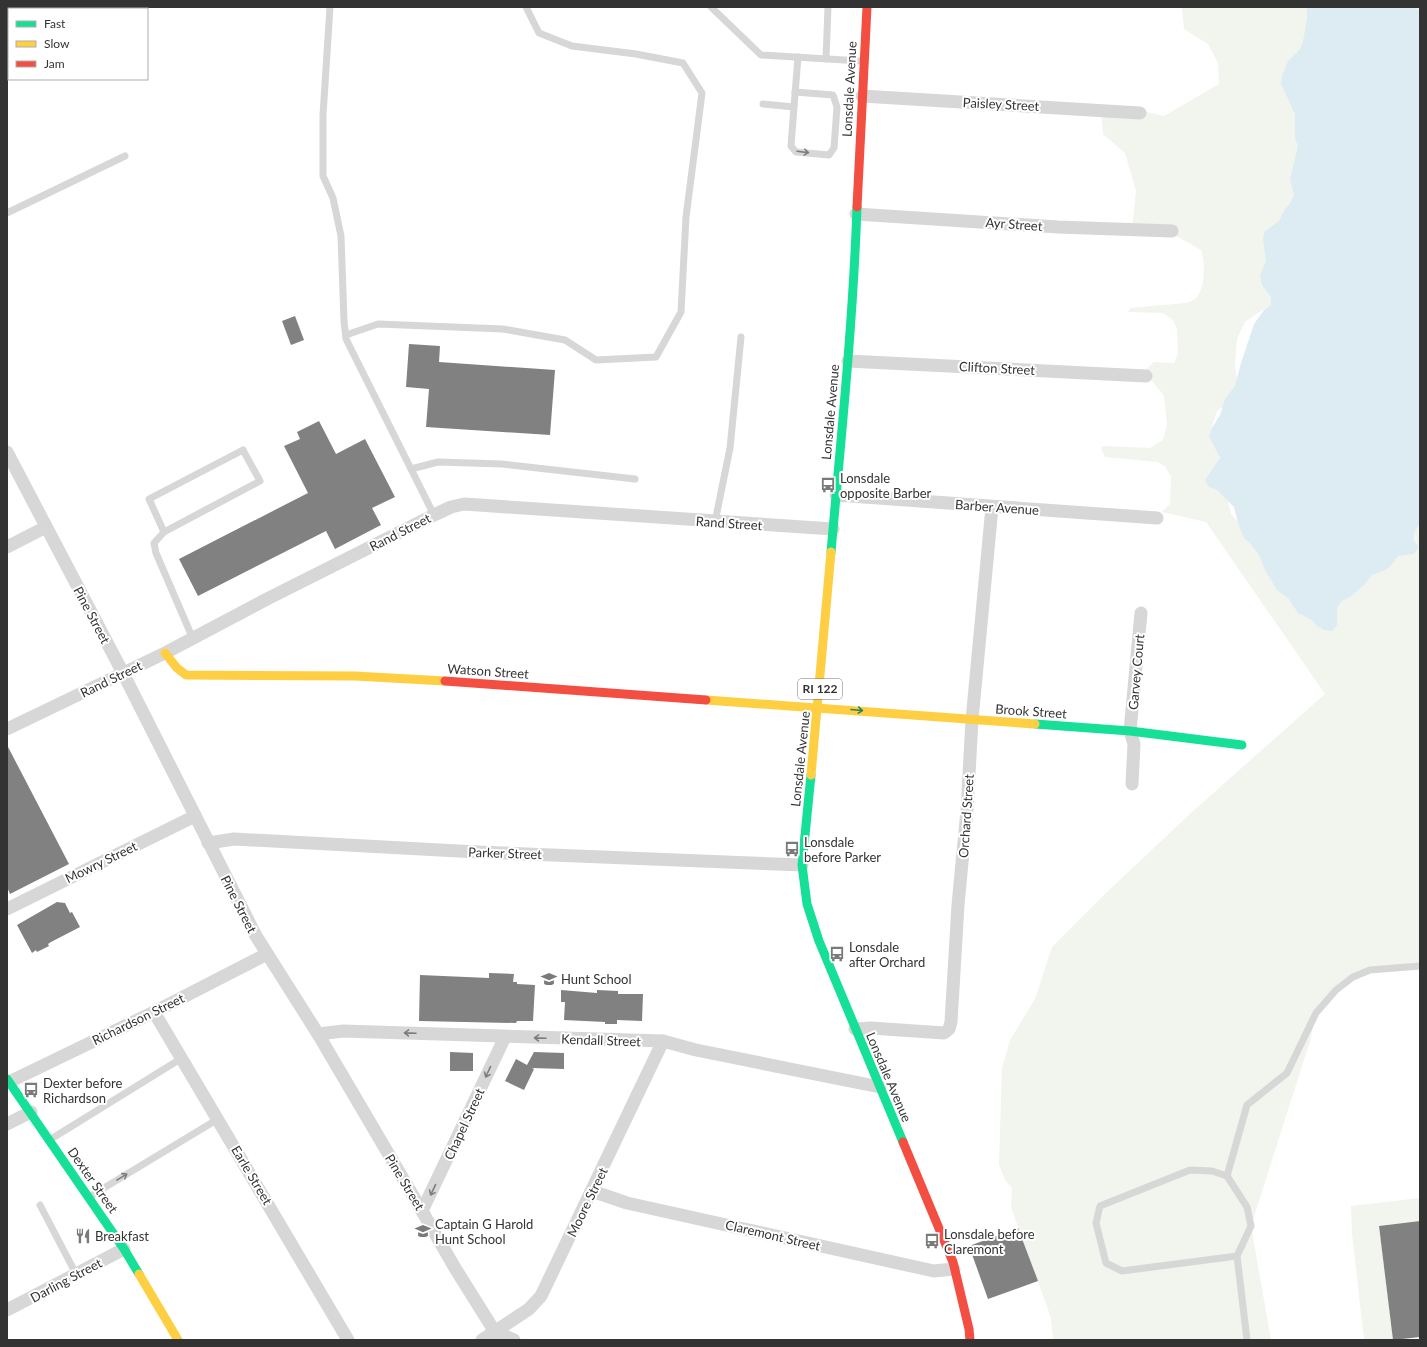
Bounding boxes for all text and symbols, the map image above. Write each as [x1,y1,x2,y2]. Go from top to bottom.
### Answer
legend [8,8,148,80]
text: Fast [44,16,66,31]
text: Slow [44,36,70,51]
street label: Lonsdale Avenue [838,40,860,137]
text: Jam [44,56,65,71]
street label: Paisley Street [962,94,1040,114]
one-way arrow [796,148,809,156]
street label: Ayr Street [985,214,1043,234]
street label: Clifton Street [959,358,1036,378]
street label: Lonsdale Avenue [818,363,842,461]
place label: Lonsdale opposite Barber [840,470,932,501]
bus stop icon: Lonsdale opposite Barber [819,476,837,494]
street label: Barber Avenue [955,496,1040,518]
street label: Rand Street [367,510,434,554]
street label: Rand Street [695,513,763,533]
street label: Pine Street [70,584,114,647]
street label: Garvey Court [1125,633,1147,711]
street label: Rand Street [78,657,145,701]
street label: Watson Street [447,660,530,682]
road number: RI 122 [798,679,842,699]
street label: Brook Street [995,701,1068,722]
one-way arrow [850,707,863,714]
street label: Lonsdale Avenue [787,710,813,808]
street label: Orchard Street [955,773,977,858]
place label: Lonsdale before Parker [804,834,881,865]
street label: Mowry Street [62,838,140,886]
bus stop icon: Lonsdale before Parker [783,840,801,858]
street label: Parker Street [468,844,543,862]
street label: Pine Street [218,872,260,936]
place label: Lonsdale after Orchard [849,939,925,970]
bus stop icon: Lonsdale after Orchard [828,945,846,963]
school or university icon: Hunt School [540,970,558,988]
place label: Hunt School [561,971,632,987]
street label: Richardson Street [89,990,187,1048]
one-way arrow [404,1030,417,1037]
street label: Lonsdale Avenue [863,1030,915,1124]
street label: Kendall Street [561,1031,641,1049]
one-way arrow [534,1034,547,1042]
one-way arrow [484,1066,491,1078]
place label: Dexter before Richardson [43,1075,123,1106]
bus stop icon: Dexter before Richardson [22,1081,40,1099]
street label: Chapel Street [440,1085,488,1162]
street label: Earle Street [228,1143,276,1208]
street label: Dexter Street [64,1144,122,1216]
street label: Pine Street [382,1151,428,1213]
street label: Moore Street [563,1164,611,1239]
one-way arrow [116,1173,127,1181]
one-way arrow [429,1183,436,1195]
place label: Captain G Harold Hunt School [435,1216,533,1247]
street label: Claremont Street [724,1216,822,1254]
school or university icon: Captain G Harold Hunt School [414,1222,432,1240]
place label: Lonsdale before Claremont [944,1226,1035,1257]
restaurant icon: Breakfast [74,1227,92,1245]
place label: Breakfast [95,1228,149,1244]
bus stop icon: Lonsdale before Claremont [923,1232,941,1250]
street label: Darling Street [28,1254,105,1306]

